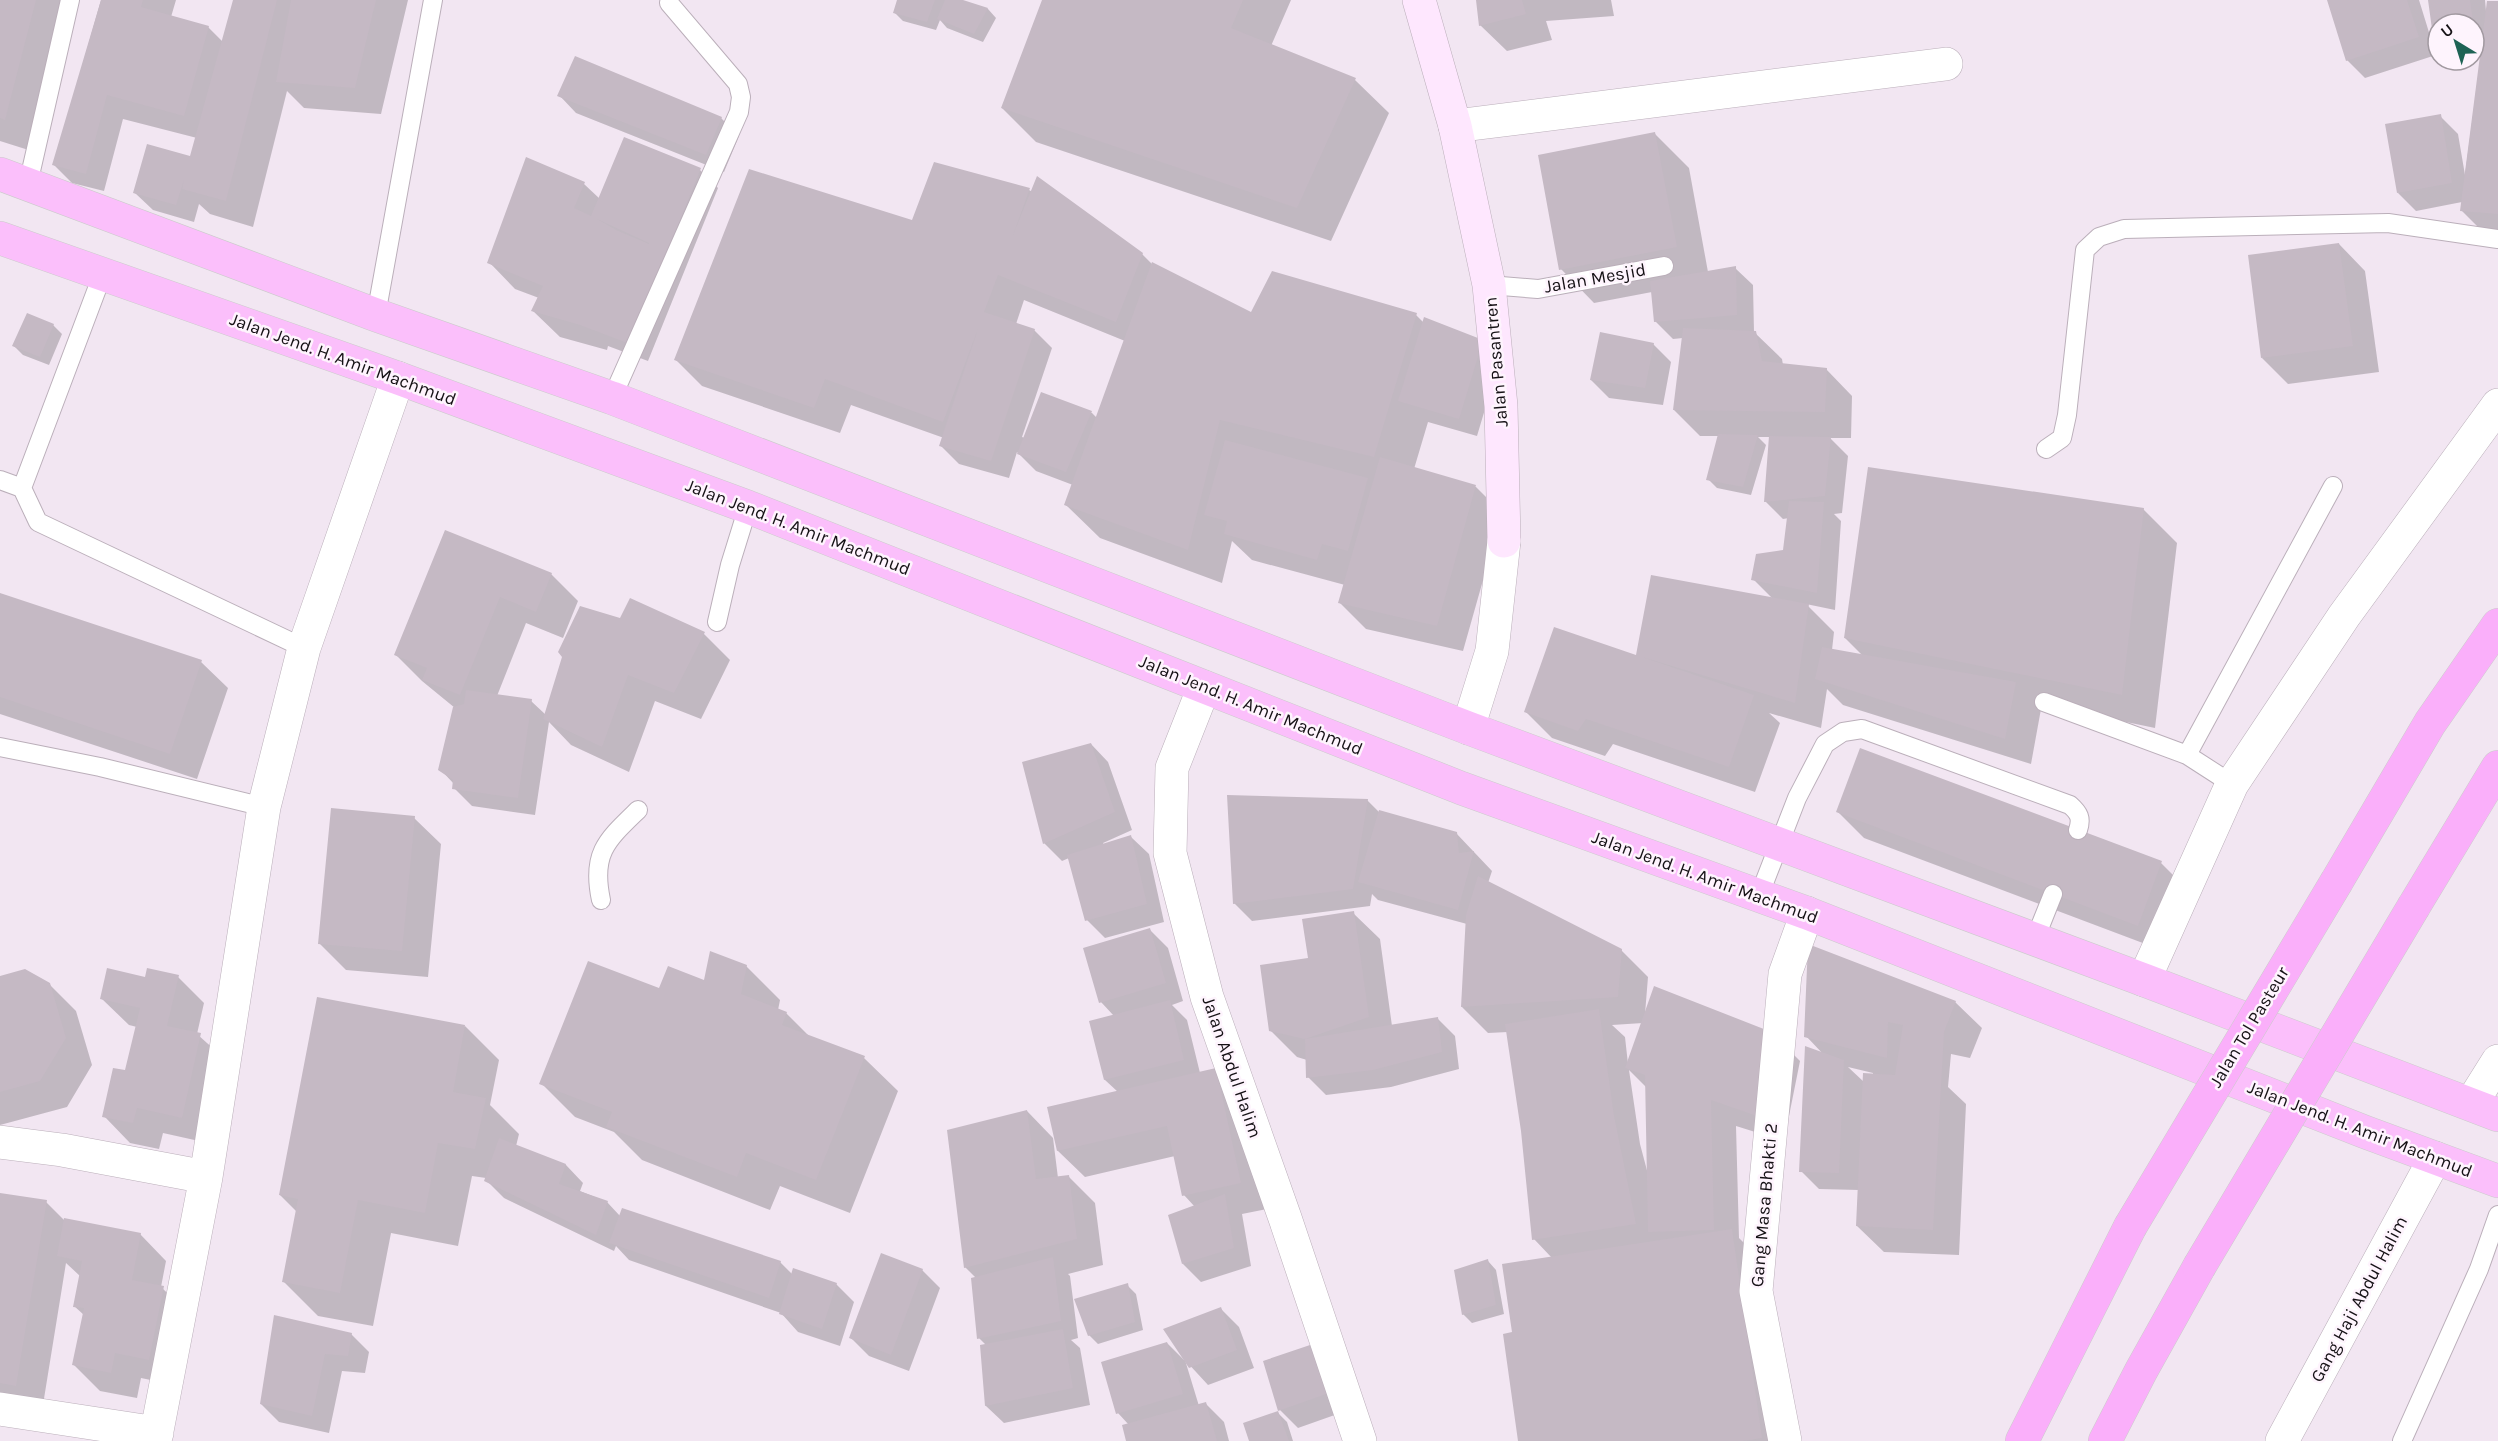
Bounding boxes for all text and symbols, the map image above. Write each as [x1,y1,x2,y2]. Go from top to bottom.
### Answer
north arrow [2426,12,2486,72]
text: U [2437,20,2457,41]
street label: Jalan Mesjid [1542,258,1648,298]
street label: Jalan Pasantren [1479,296,1513,428]
street label: Jalan Jend. H. Amir Machmud [227,308,459,410]
street label: Jalan Jend. H. Amir Machmud [682,474,914,580]
street label: Jalan Jend. H. Amir Machmud [1136,650,1366,760]
street label: Jalan Jend. H. Amir Machmud [1589,826,1821,928]
street label: Jalan Tol Pasteur [2204,962,2294,1091]
street label: Jalan Abdul Halim [1197,993,1267,1141]
street label: Jalan Jend. H. Amir Machmud [2244,1076,2476,1182]
street label: Gang Masa Bhakti 2 [1746,1122,1782,1288]
street label: Gang Haji Abdul Halim [2306,1212,2412,1386]

